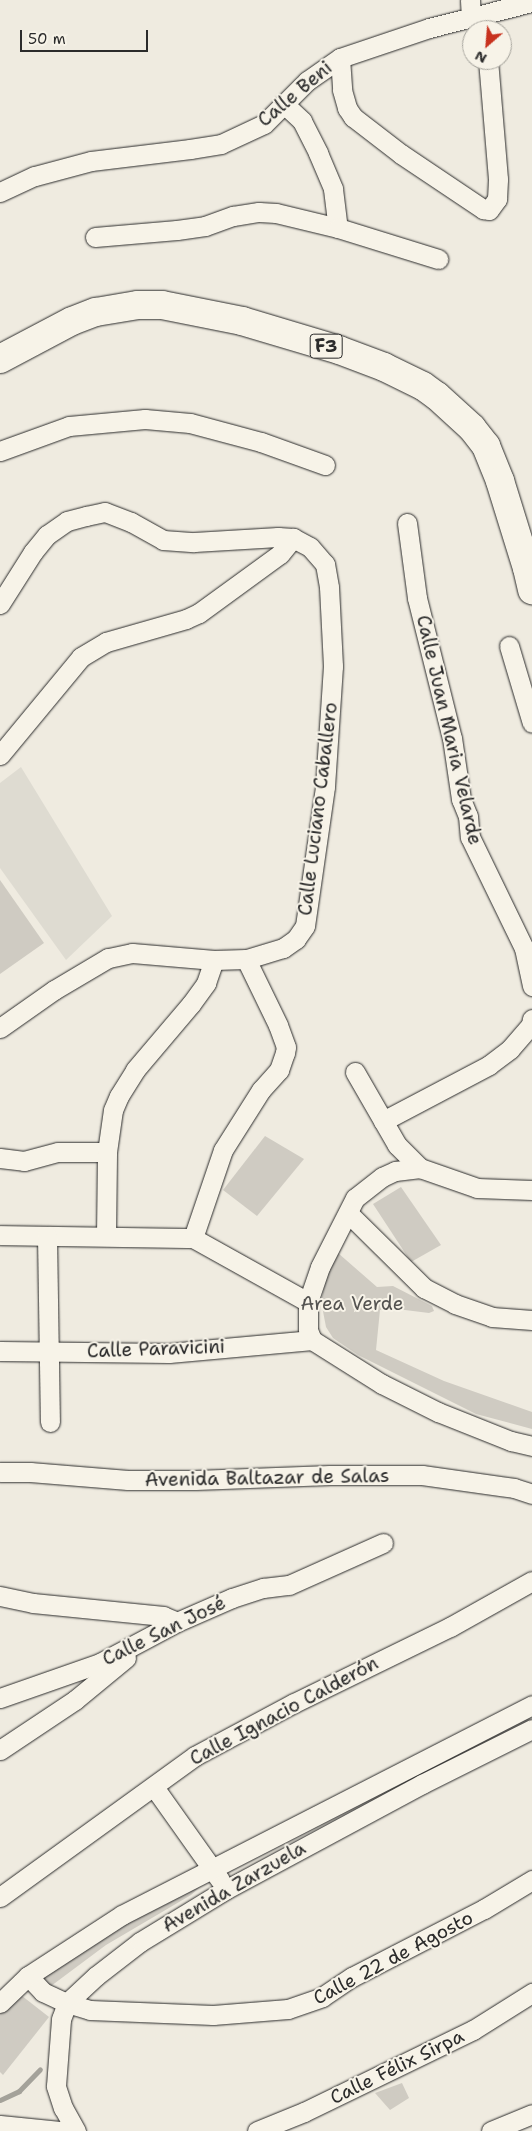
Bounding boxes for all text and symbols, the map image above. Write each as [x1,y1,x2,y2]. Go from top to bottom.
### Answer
scale bar [22,20,150,52]
north arrow [462,20,512,70]
text: 50 m [28,29,66,49]
text: N [472,47,490,68]
street label: Calle Beni [253,56,337,132]
road number: F3 [308,331,344,362]
street label: Calle Juan Maria Velarde [411,613,487,847]
street label: Calle Luciano Caballero [294,701,342,917]
park label: Area Verde [301,1293,403,1315]
street label: Calle Paravicini [87,1335,225,1363]
street label: Avenida Baltazar de Salas [144,1464,390,1492]
street label: Calle San José [99,1591,229,1671]
street label: Calle Ignacio Calderón [186,1652,382,1770]
street label: Avenida Zarzuela [158,1837,310,1937]
street label: Calle 22 de Agosto [309,1906,477,2010]
street label: Calle Félix Sirpa [326,2025,468,2109]

